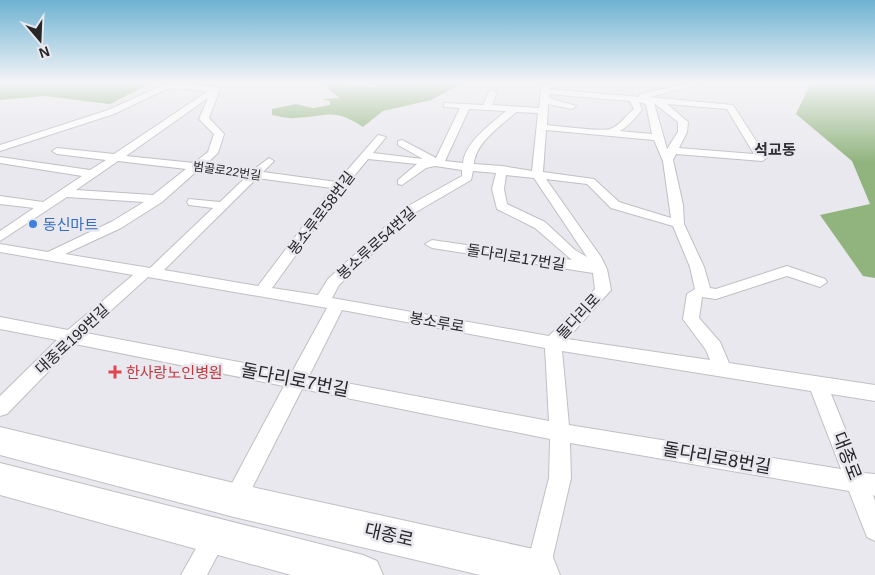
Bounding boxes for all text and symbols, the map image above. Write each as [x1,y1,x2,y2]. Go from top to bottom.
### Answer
north arrow [15,15,65,65]
text: N [37,43,52,62]
district label: 석교동 [754,141,796,158]
street label: 범골로22번길 [192,159,262,183]
street label: 봉소루로58번길 [284,168,358,258]
street label: 봉소루로54번길 [333,203,419,283]
place label: 동신마트 [43,216,98,233]
marker: 동신마트 [27,218,39,230]
street label: 돌다리로17번길 [466,241,566,273]
street label: 돌다리로 [553,290,603,342]
street label: 대종로199번길 [32,301,112,377]
street label: 봉소루로 [408,309,466,335]
street label: 돌다리로7번길 [239,360,351,400]
place label: 한사랑노인병원 [126,364,223,381]
marker: 한사랑노인병원 [108,365,122,379]
street label: 대종로 [829,429,865,483]
street label: 돌다리로8번길 [661,439,773,477]
street label: 대종로 [363,520,415,550]

